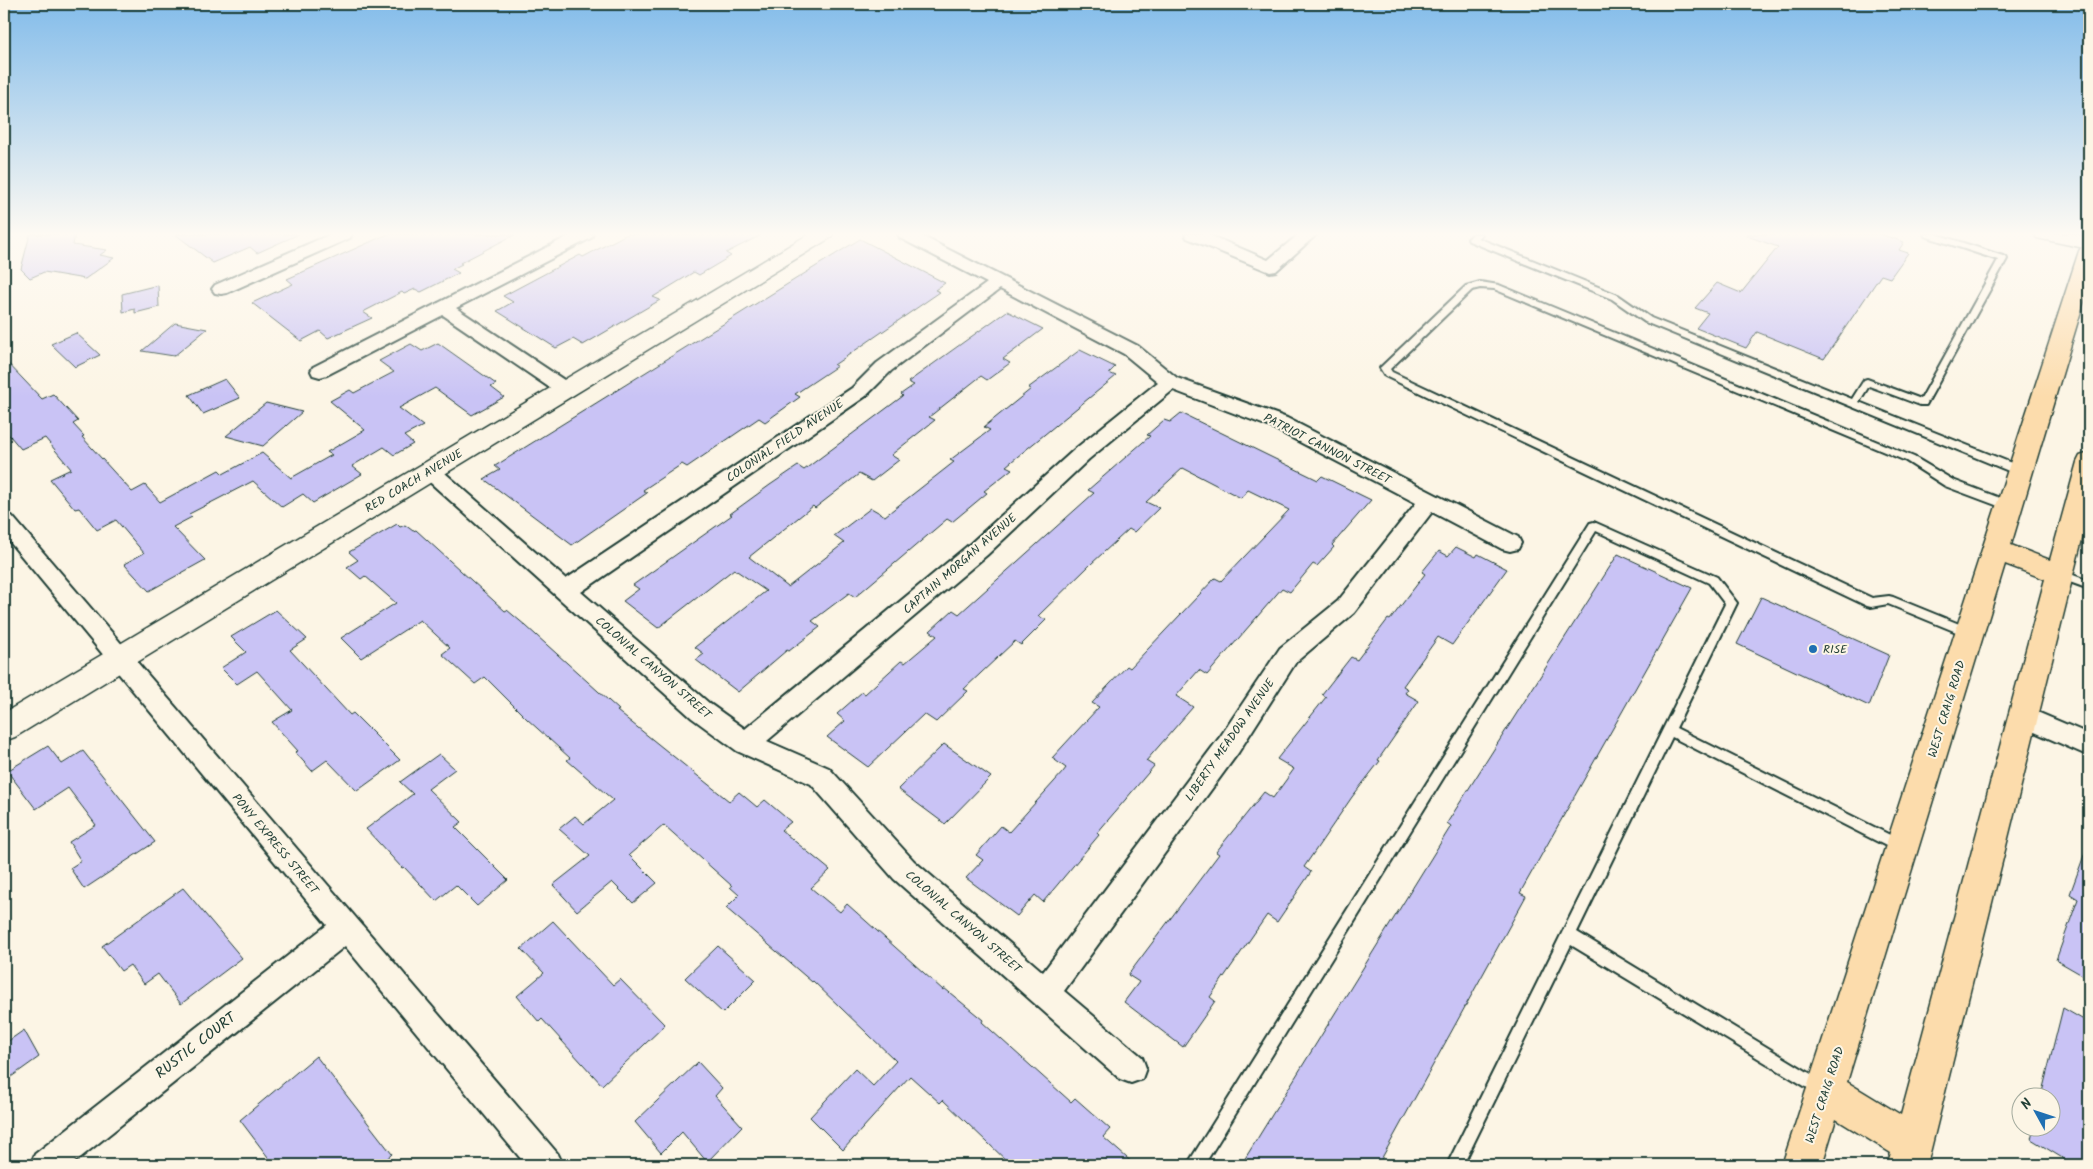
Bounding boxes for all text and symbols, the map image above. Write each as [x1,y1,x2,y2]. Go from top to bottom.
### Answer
street label: COLONIAL FIELD AVENUE [722,394,848,487]
street label: PATRIOT CANNON STREET [1260,409,1395,490]
street label: RED COACH AVENUE [361,444,468,518]
street label: CAPTAIN MORGAN AVENUE [899,508,1022,619]
street label: COLONIAL CANYON STREET [591,612,717,725]
place label: RISE [1823,640,1848,659]
marker: RISE [1807,643,1819,655]
street label: WEST CRAIG ROAD [1923,658,1971,760]
street label: LIBERTY MEADOW AVENUE [1180,674,1280,805]
street label: PONY EXPRESS STREET [227,789,324,900]
street label: COLONIAL CANYON STREET [901,866,1027,979]
street label: RUSTIC COURT [150,1005,243,1085]
street label: WEST CRAIG ROAD [1800,1044,1850,1146]
north arrow [2010,1086,2060,1136]
text: N [2016,1094,2038,1115]

